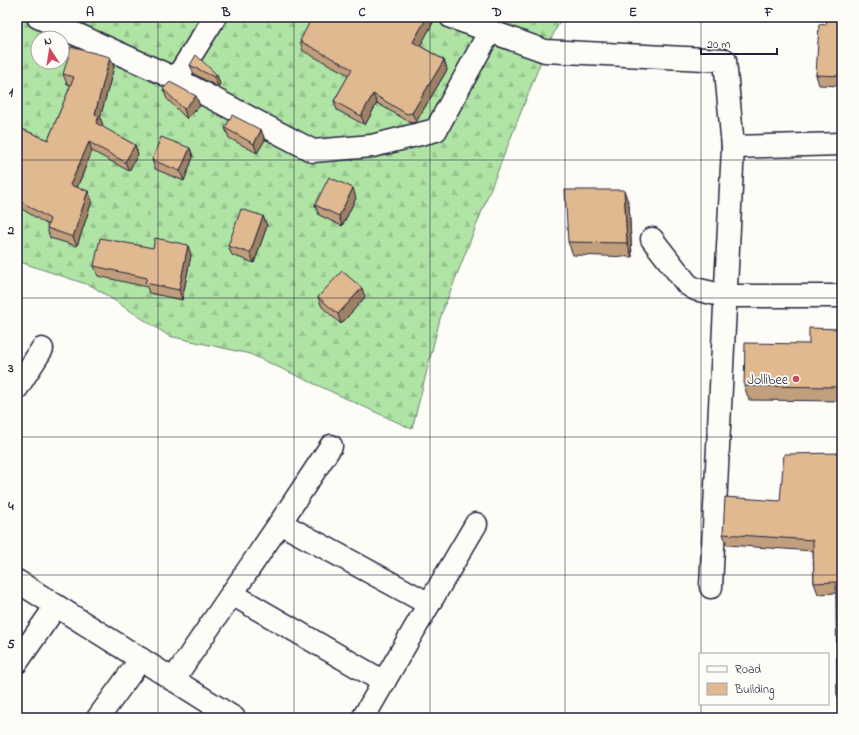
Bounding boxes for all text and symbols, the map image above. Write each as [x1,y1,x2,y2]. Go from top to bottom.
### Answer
text: A [86,3,94,22]
text: B [221,3,231,22]
text: C [358,3,366,22]
text: D [491,3,502,22]
text: E [629,3,637,22]
text: F [764,3,774,22]
north arrow [30,30,70,70]
scale bar [701,30,777,56]
text: N [43,33,53,50]
text: 20 m [707,36,730,54]
text: 1 [9,83,14,102]
text: 2 [7,221,15,240]
text: 3 [7,359,14,378]
place label: Jollibee [747,370,789,391]
marker: Jollibee [791,374,801,384]
text: 4 [7,497,14,516]
text: 5 [7,635,15,654]
legend [699,653,829,705]
text: Road [735,661,761,679]
text: Building [734,681,774,700]

